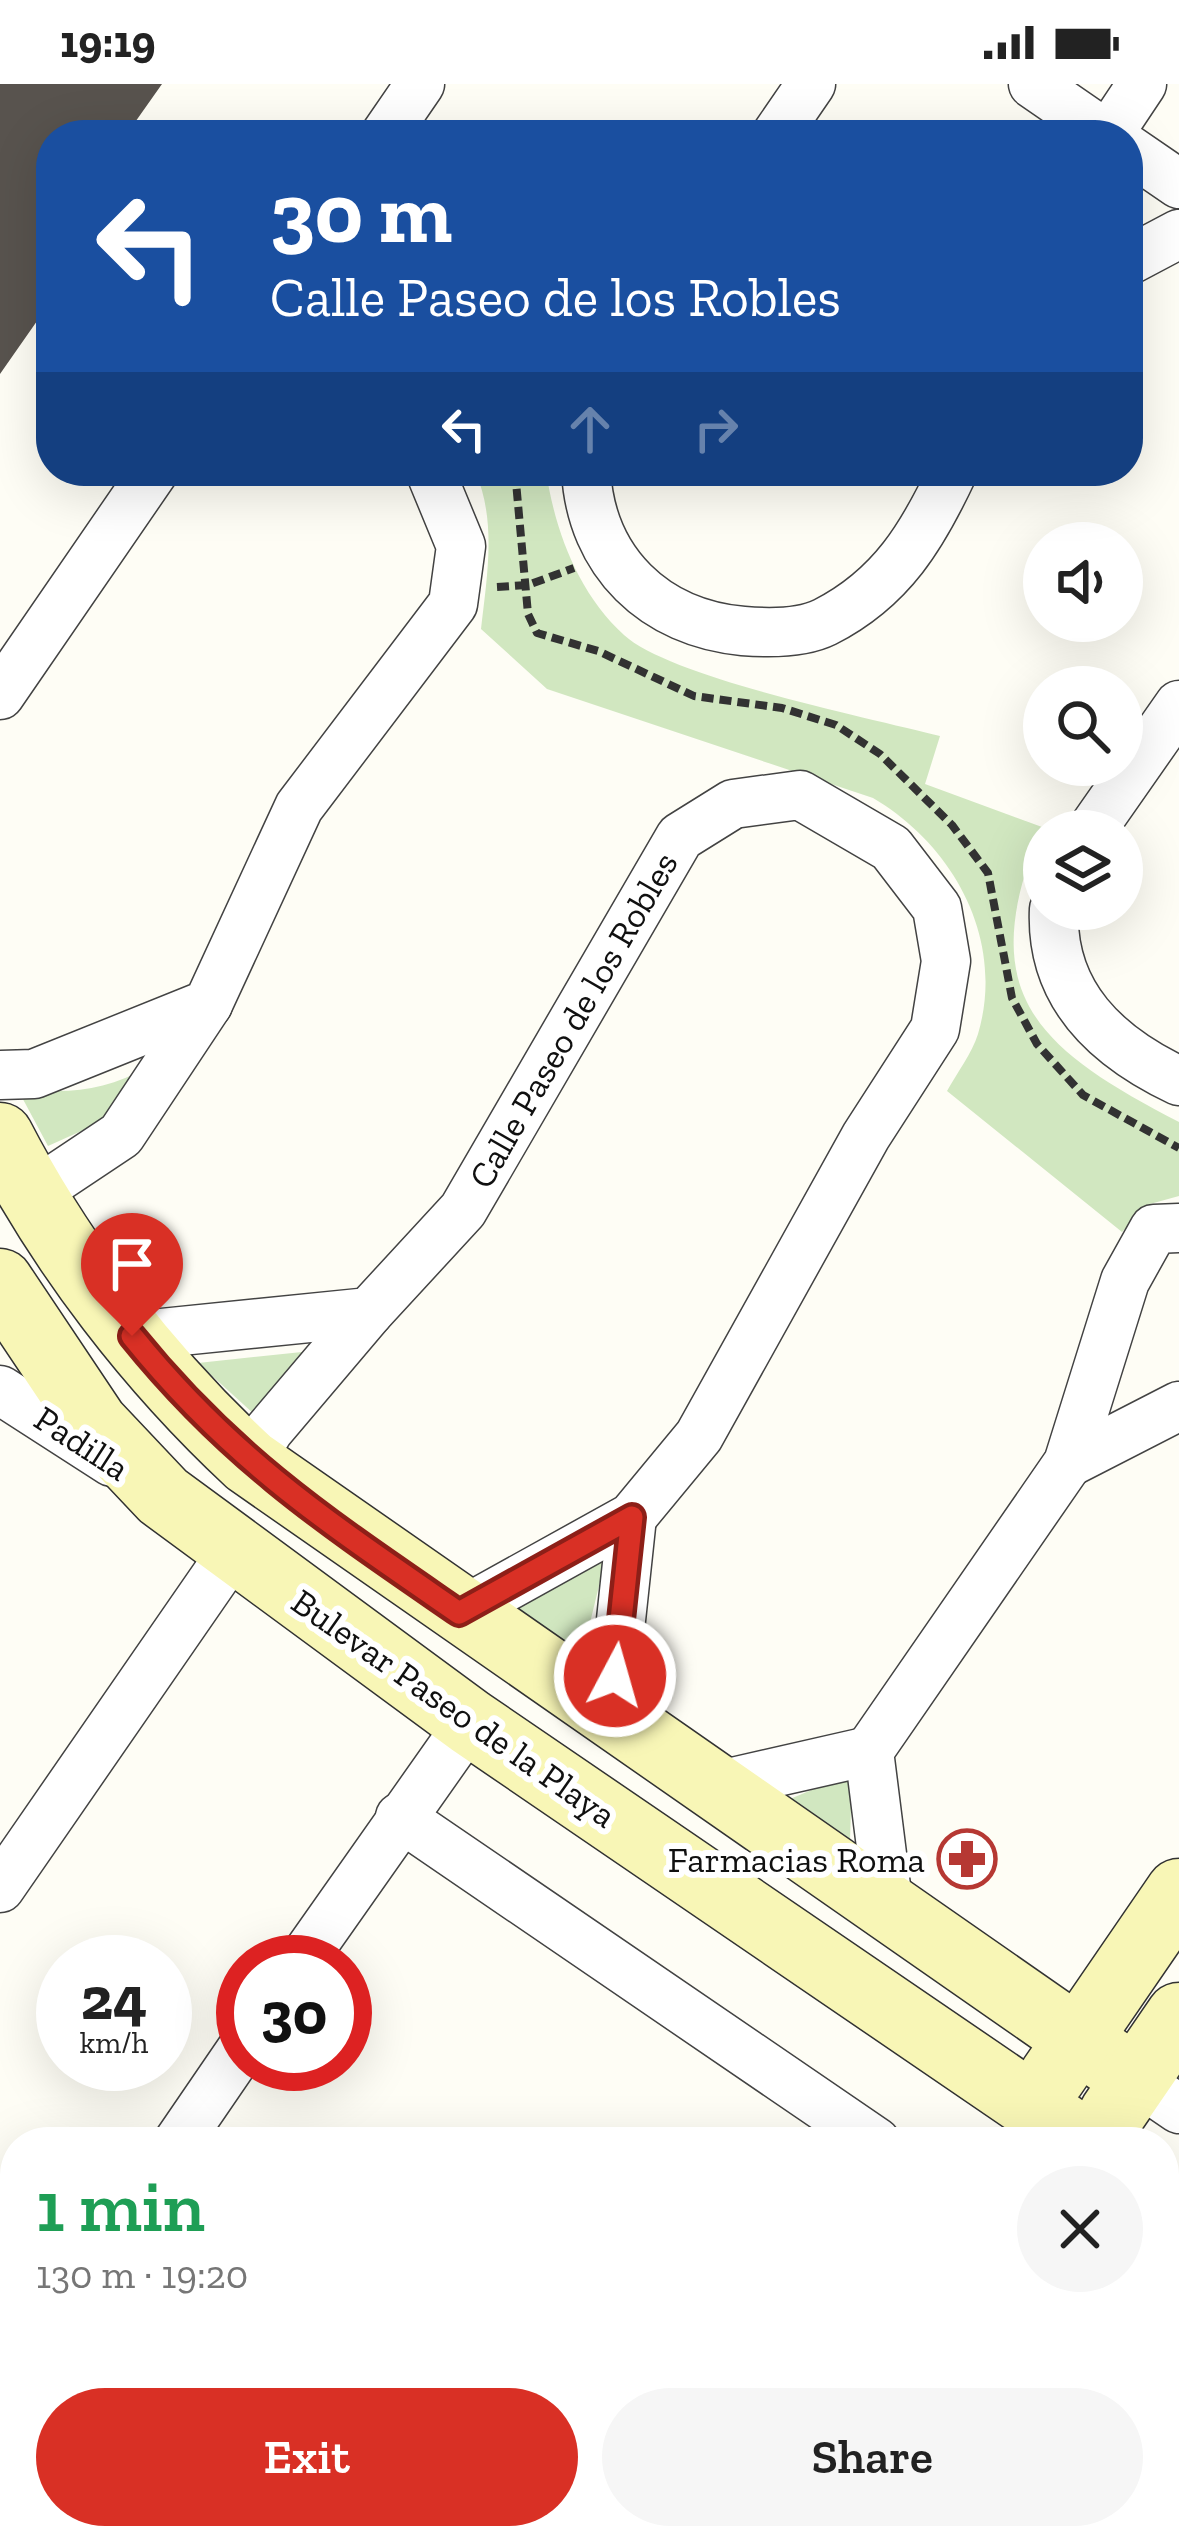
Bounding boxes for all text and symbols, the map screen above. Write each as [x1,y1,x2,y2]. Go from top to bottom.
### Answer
text: 19:19 [60,15,156,69]
text: 30 m [270,163,452,264]
icon: left [72,168,228,324]
text: Calle Paseo de los Robles [270,265,841,330]
icon: left [431,396,497,462]
icon: ahead [557,396,623,462]
icon: right [683,396,749,462]
map controls [1023,522,1143,930]
button: sound [1023,522,1143,642]
button: search [1023,666,1143,786]
button: layers [1023,810,1143,930]
street label: Calle Paseo de los Robles [459,844,687,1196]
pin [81,1213,183,1336]
icon: arrive [99,1231,165,1297]
street label: Padilla [27,1397,137,1489]
street label: Bulevar Paseo de la Playa [284,1580,624,1836]
position arrow [552,1613,678,1739]
pharmacy icon: Farmacias Roma [936,1828,998,1890]
place label: Farmacias Roma [668,1838,925,1881]
speed limit sign: 30 [216,1935,372,2091]
text: 24 [81,1962,147,2034]
text: km/h [80,2025,148,2061]
text: 1 min [36,2163,205,2249]
button: close [1017,2166,1143,2292]
text: 130 m · 19:20 [36,2251,248,2298]
button: Exit [36,2388,578,2526]
button: Share [602,2388,1143,2526]

